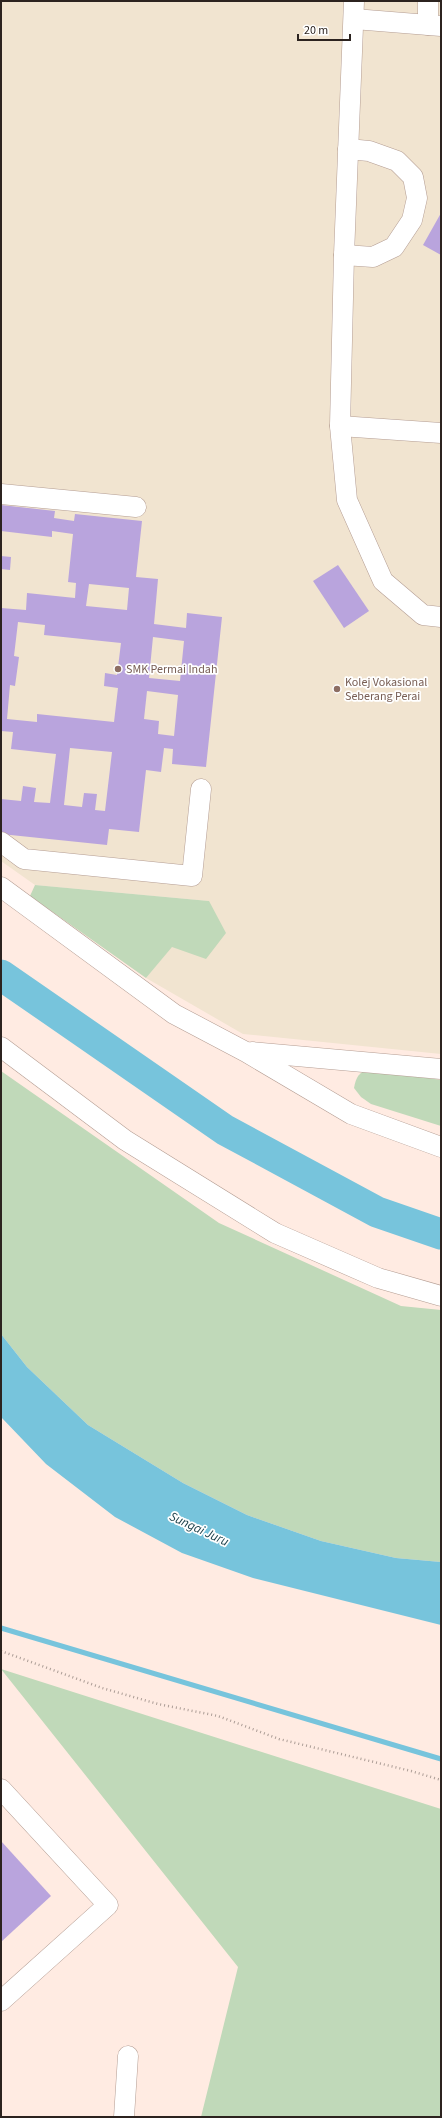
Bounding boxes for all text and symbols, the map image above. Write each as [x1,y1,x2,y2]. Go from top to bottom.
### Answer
scale bar [298,16,350,42]
text: 20 m [304,22,328,39]
place label: SMK Permai Indah [126,661,217,678]
marker: SMK Permai Indah [113,664,123,674]
place label: Kolej Vokasional Seberang Perai [345,674,427,705]
marker: Kolej Vokasional Seberang Perai [332,684,342,694]
water label: Sungai Juru [166,1507,232,1551]

